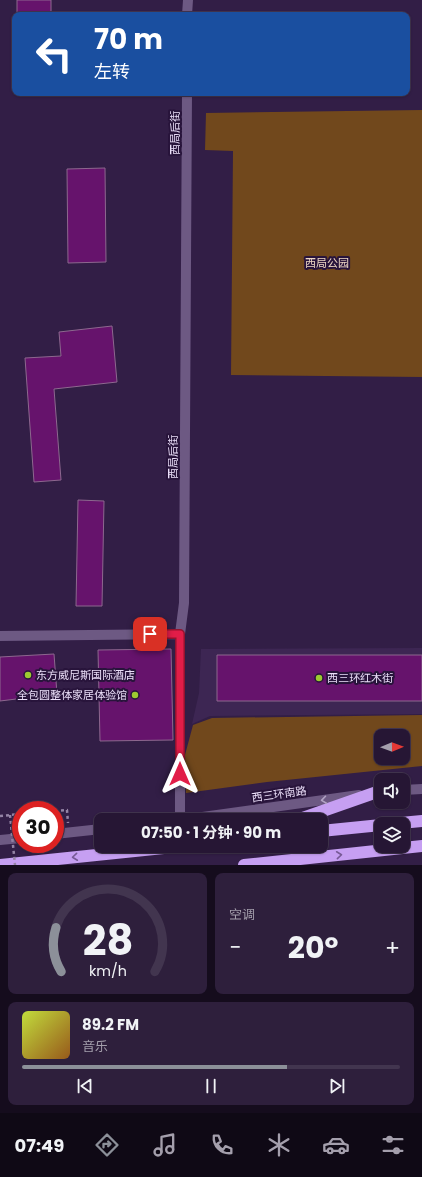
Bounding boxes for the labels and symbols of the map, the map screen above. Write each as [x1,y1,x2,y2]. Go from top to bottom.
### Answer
street label: 西局后街 [167,111,183,155]
park label: 西局公园 [305,255,349,271]
street label: 西局后街 [165,435,181,479]
pin [133,617,167,651]
place label: 东方威尼斯国际酒店 [36,667,135,683]
marker: 东方威尼斯国际酒店 [23,670,33,680]
place label: 西三环红木街 [327,670,393,686]
marker: 西三环红木街 [314,673,324,683]
place label: 全包圆整体家居体验馆 [17,687,127,703]
marker: 全包圆整体家居体验馆 [130,690,140,700]
north arrow [374,729,410,765]
position arrow [159,753,201,795]
street label: 西三环南路 [251,782,307,806]
one-way arrow [321,795,327,804]
speed limit sign: 30 [12,801,64,853]
one-way arrow [335,851,342,860]
one-way arrow [72,852,78,861]

